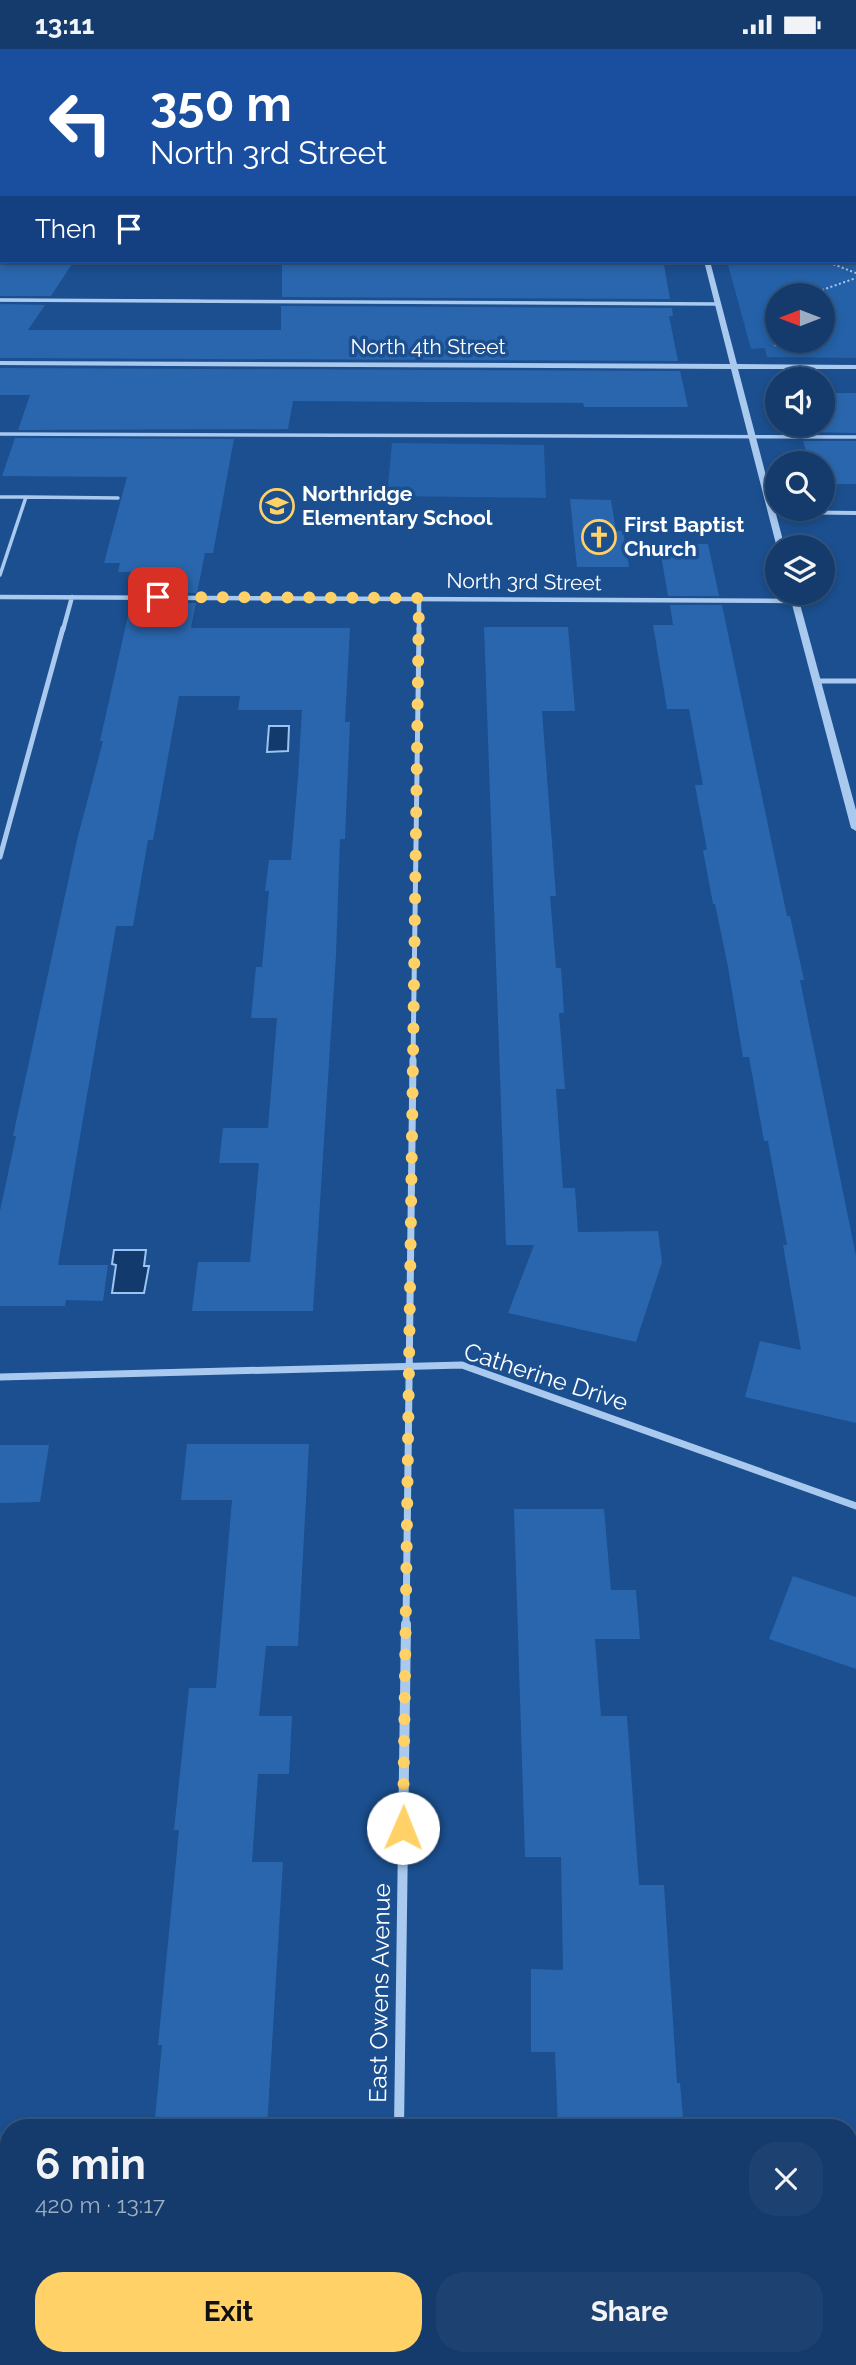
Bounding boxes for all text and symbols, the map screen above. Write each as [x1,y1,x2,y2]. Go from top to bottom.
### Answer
text: 13:11 [35,10,94,40]
text: 350 m [150,75,292,132]
icon: left [35,77,126,168]
text: North 3rd Street [150,134,387,171]
icon: arrive [110,210,148,248]
text: Then [35,214,96,244]
north arrow [765,283,835,353]
map controls [765,283,835,605]
street label: North 4th Street [351,334,505,359]
button: sound [765,367,835,437]
button: search [765,451,835,521]
place label: Northridge Elementary School [302,481,493,530]
school or university icon: Northridge Elementary School [258,487,296,525]
place label: First Baptist Church [624,512,744,561]
church icon: First Baptist Church [580,518,618,556]
button: layers [765,535,835,605]
pin [128,567,188,627]
street label: North 3rd Street [446,568,602,595]
icon: arrive [139,578,177,616]
street label: Catherine Drive [461,1336,632,1417]
position arrow [366,1791,440,1865]
street label: East Owens Avenue [363,1883,396,2103]
text: 6 min [35,2140,146,2189]
button: close [749,2142,823,2216]
text: 420 m · 13:17 [35,2191,165,2218]
button: Exit [35,2272,422,2352]
button: Share [436,2272,823,2352]

